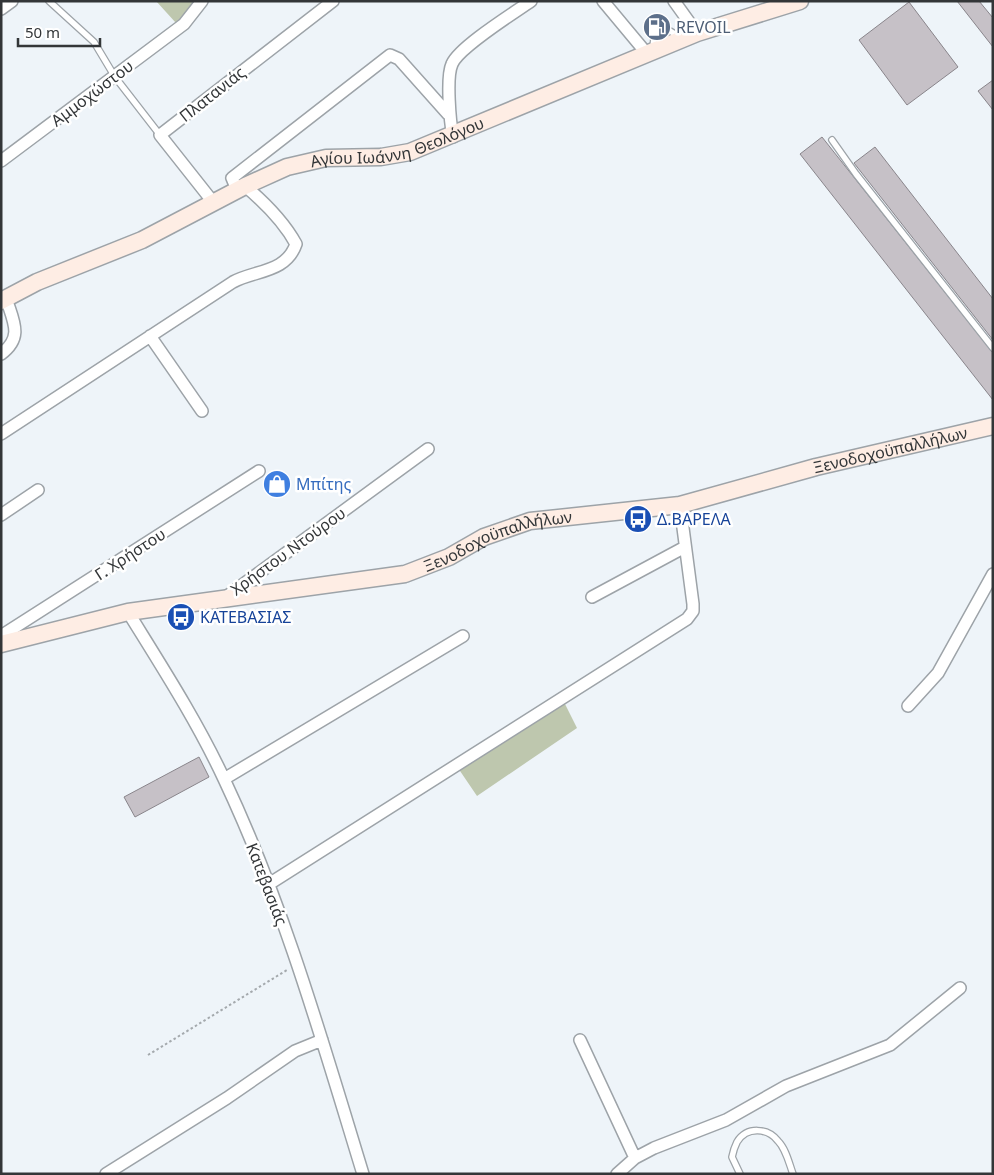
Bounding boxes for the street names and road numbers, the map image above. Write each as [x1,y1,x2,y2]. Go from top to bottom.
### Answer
street label: Αμμοχώστου [46,55,138,131]
street label: Πλατανιάς [175,61,250,127]
street label: Αγίου Ιωάννη Θεολόγου [308,112,487,172]
street label: Ξενοδοχοϋπαλλήλων [811,421,970,478]
street label: Χρήστου Ντούρου [226,502,350,600]
street label: Ξενοδοχοϋπαλλήλων [420,506,573,577]
street label: Γ. Χρήστου [90,523,170,585]
street label: Κατεβασιάς [241,840,293,929]

